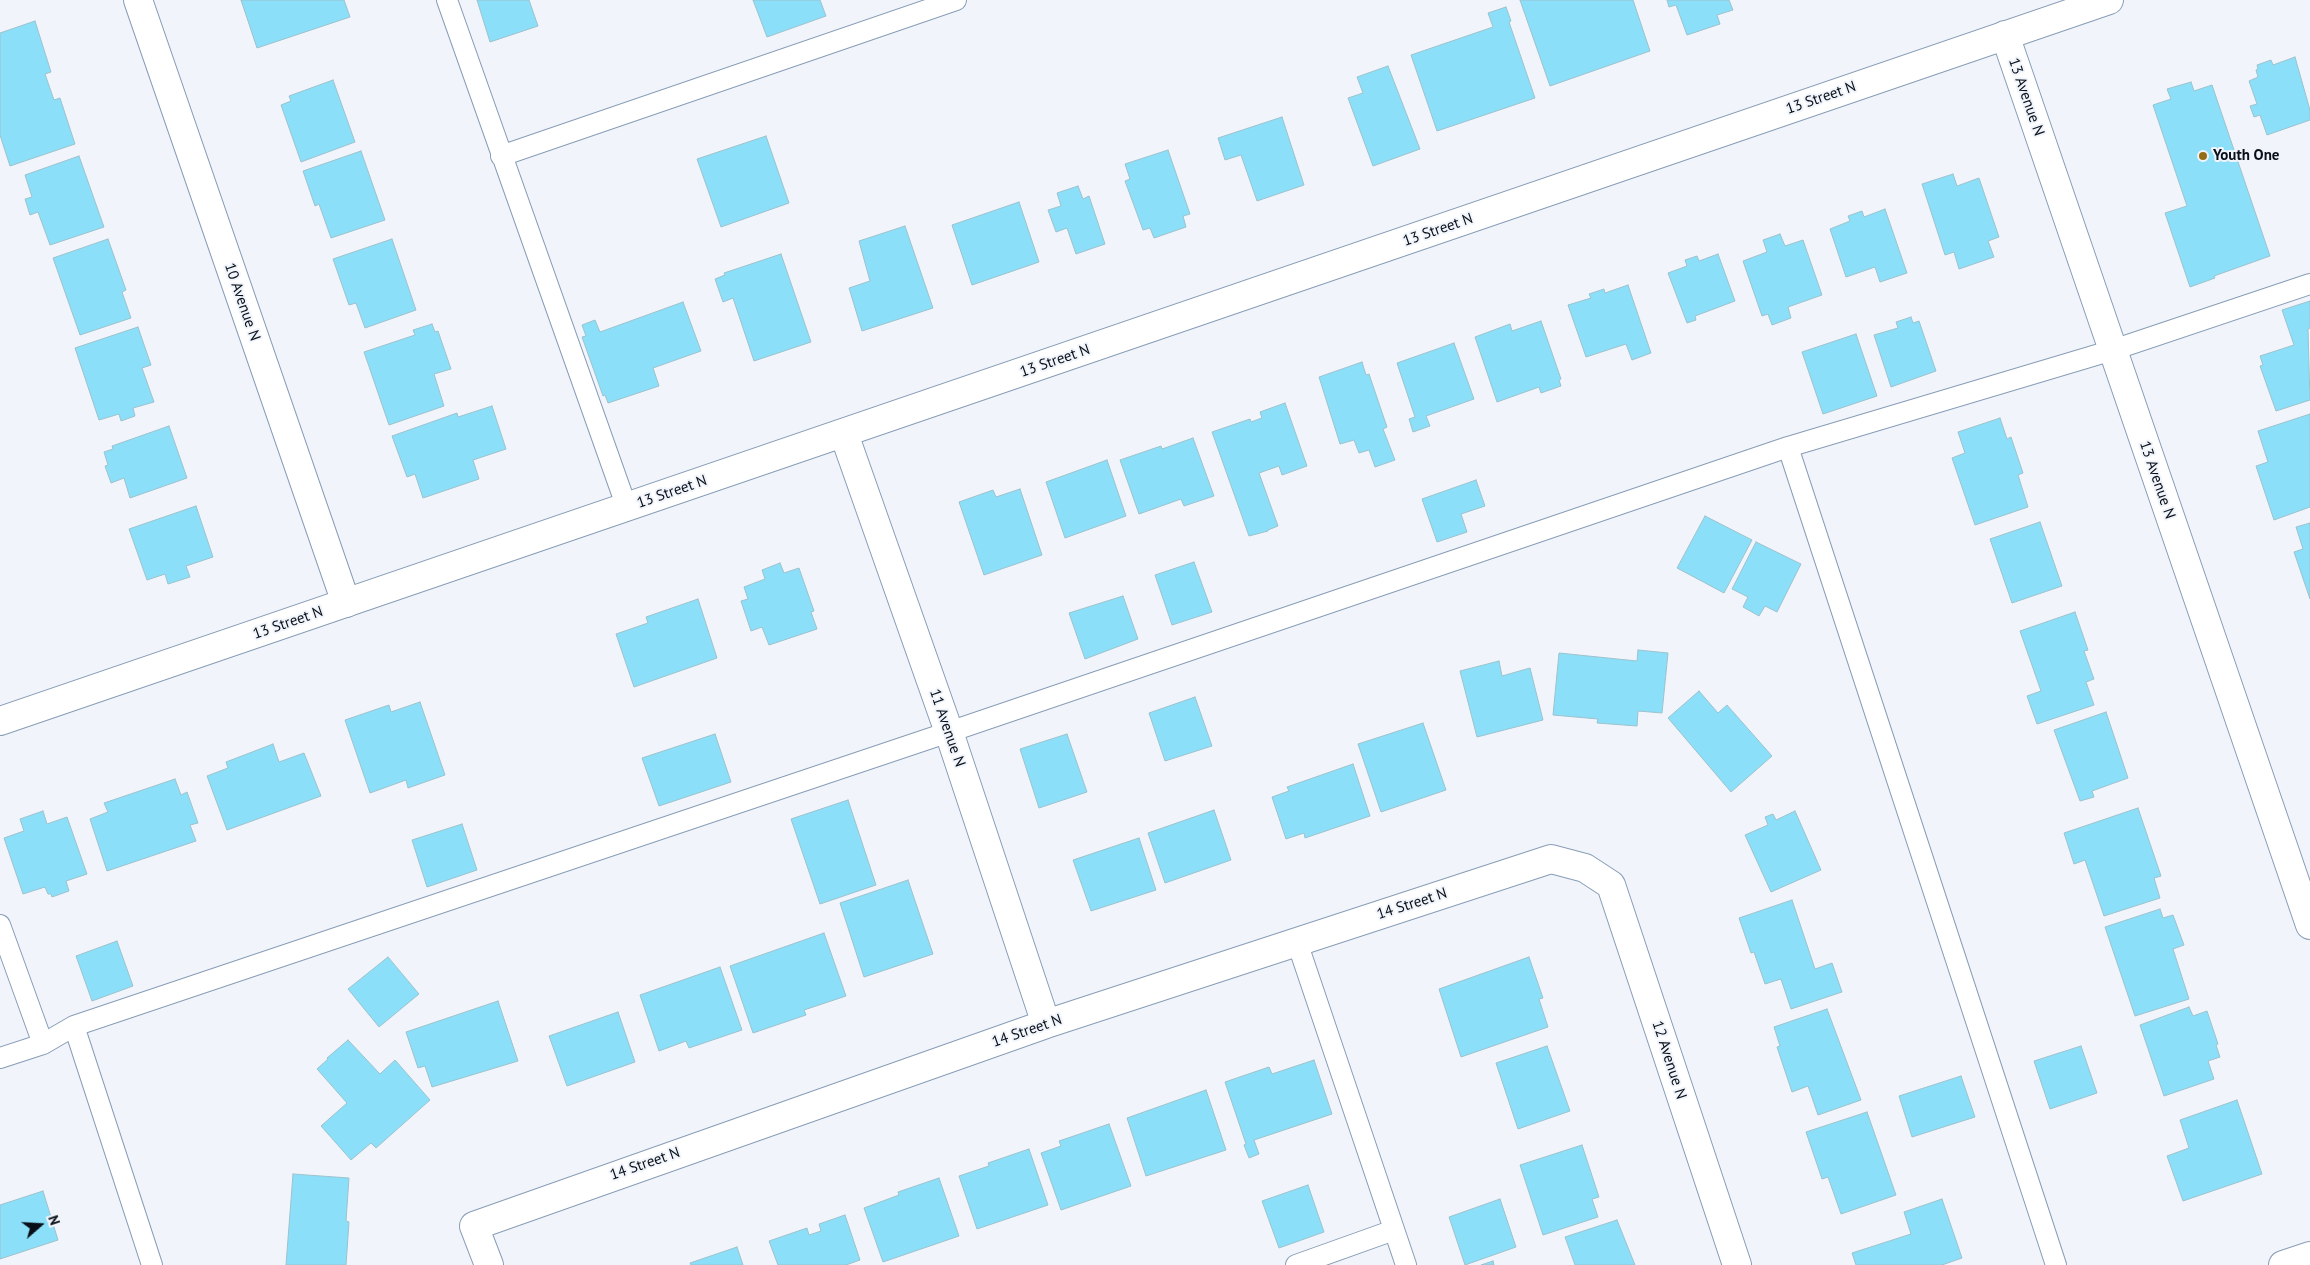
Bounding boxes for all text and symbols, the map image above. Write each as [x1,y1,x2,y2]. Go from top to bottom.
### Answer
street label: 13 Avenue N [2004,56,2048,138]
street label: 13 Street N [1784,78,1858,118]
place label: Youth One [2213,147,2279,165]
marker: Youth One [2197,150,2209,162]
street label: 13 Street N [1401,210,1475,250]
street label: 10 Avenue N [220,261,264,343]
street label: 13 Street N [1018,341,1092,381]
street label: 13 Avenue N [2135,439,2179,521]
street label: 13 Street N [635,472,709,512]
street label: 13 Street N [251,603,325,643]
street label: 11 Avenue N [925,687,969,769]
street label: 14 Street N [1375,884,1449,924]
street label: 14 Street N [990,1011,1064,1051]
street label: 12 Avenue N [1648,1019,1690,1101]
street label: 14 Street N [608,1144,682,1184]
north arrow [15,1200,65,1250]
text: N [44,1213,64,1227]

